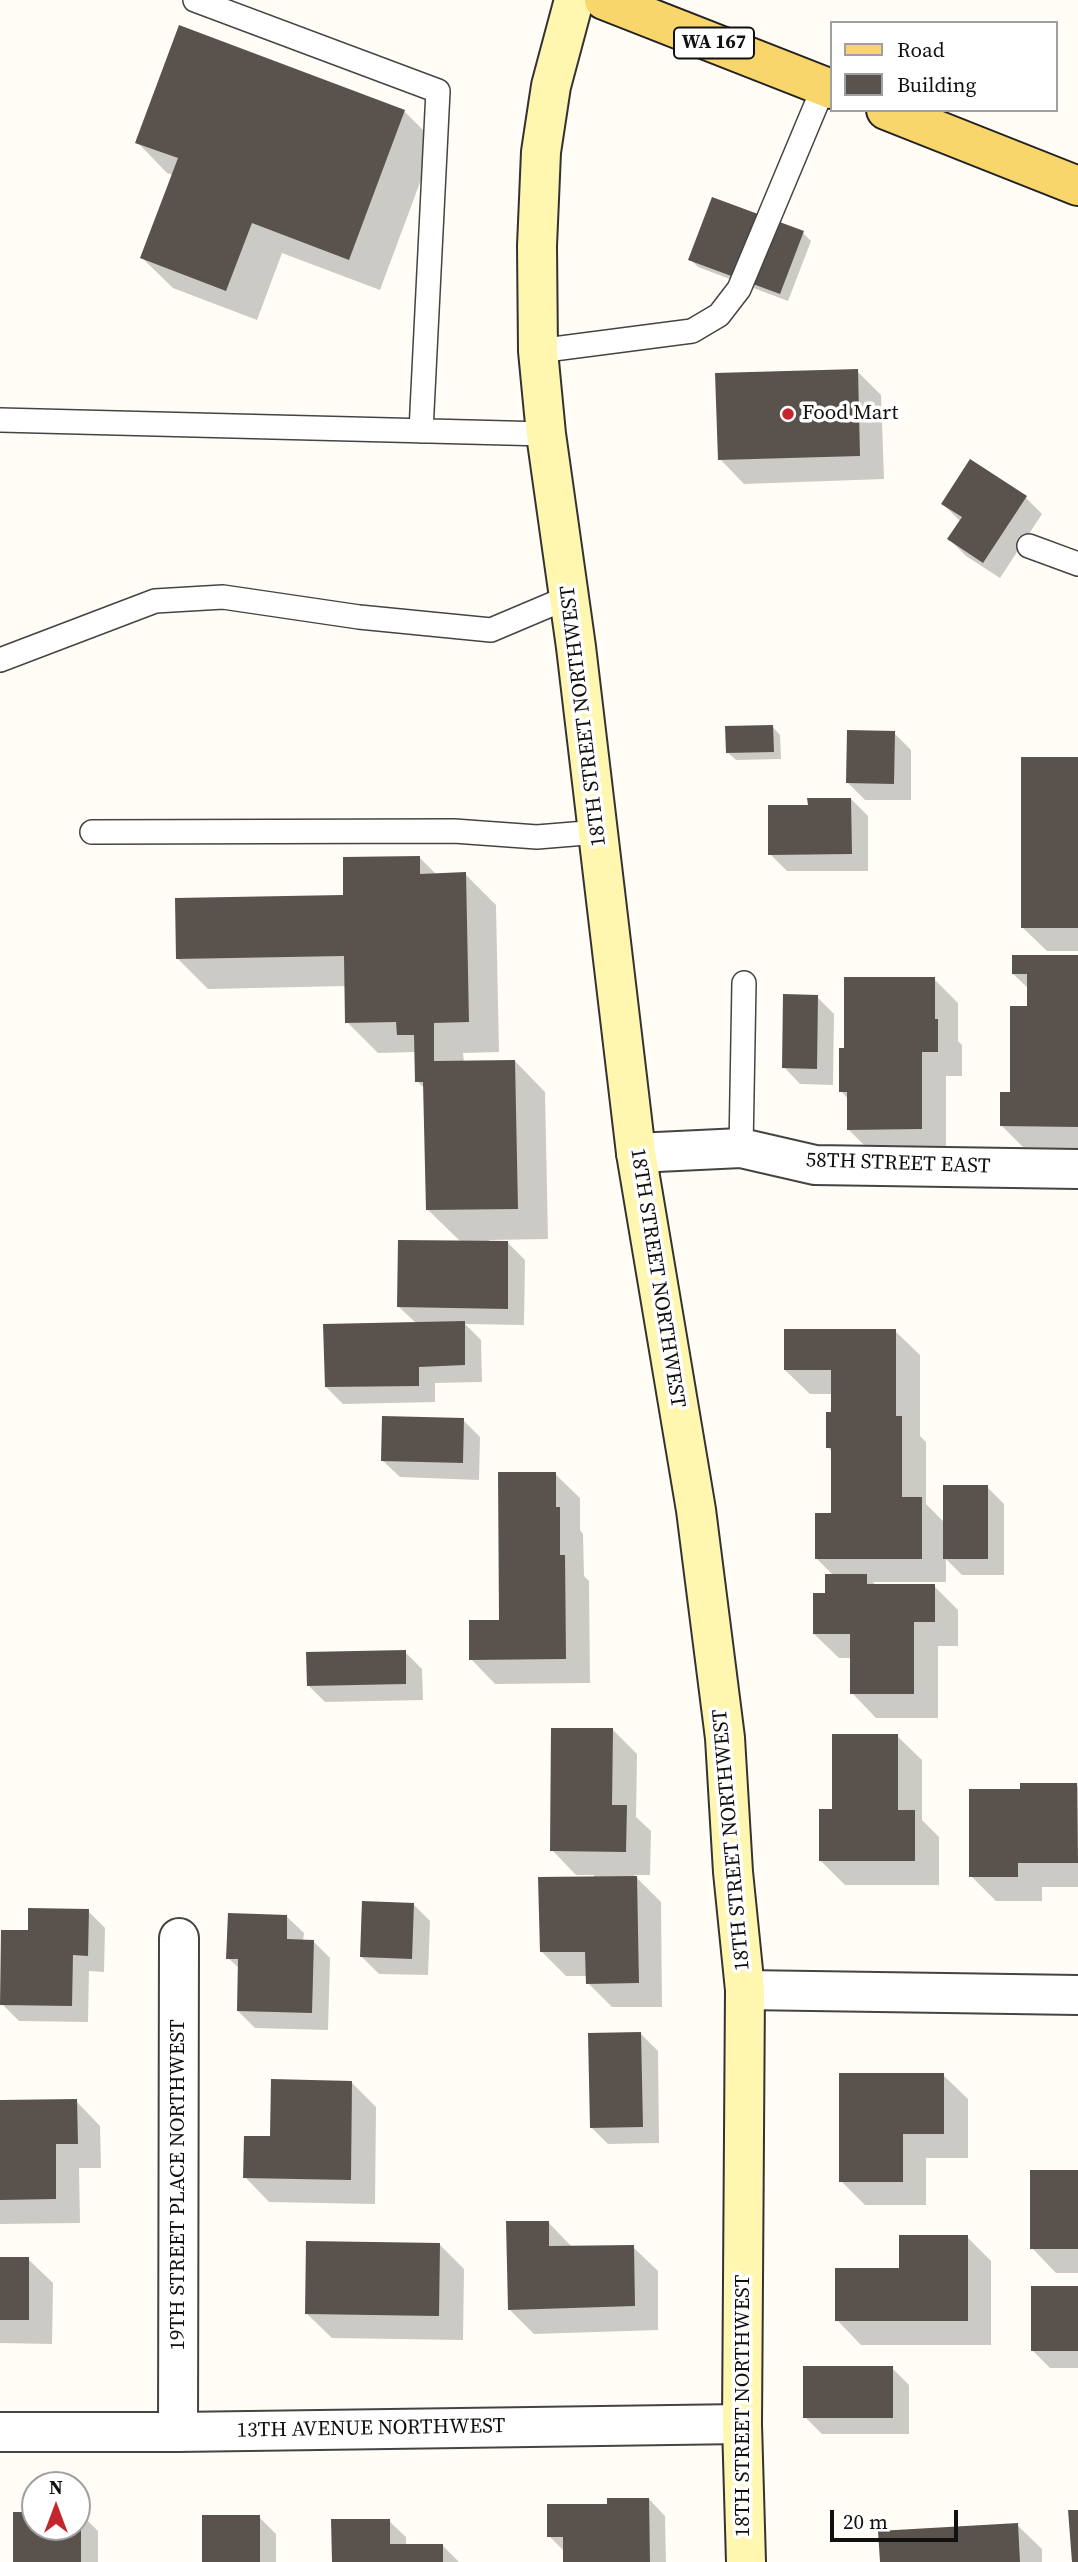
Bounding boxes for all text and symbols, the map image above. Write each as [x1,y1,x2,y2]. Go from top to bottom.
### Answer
legend [830,21,1057,112]
road number: WA 167 [674,28,754,58]
text: Road [897,35,945,64]
text: Building [897,70,976,99]
place label: Food Mart [802,401,898,427]
marker: Food Mart [780,406,796,422]
street label: 18TH STREET NORTHWEST [555,584,613,848]
street label: 18TH STREET NORTHWEST [624,1146,690,1410]
street label: 58TH STREET EAST [805,1148,991,1180]
street label: 18TH STREET NORTHWEST [708,1708,756,1972]
street label: 19TH STREET PLACE NORTHWEST [166,2019,192,2351]
street label: 18TH STREET NORTHWEST [731,2275,757,2537]
street label: 13TH AVENUE NORTHWEST [236,2414,506,2444]
north arrow [21,2471,91,2541]
text: N [49,2474,63,2500]
scale bar [833,2496,961,2540]
text: 20 m [843,2507,888,2536]

